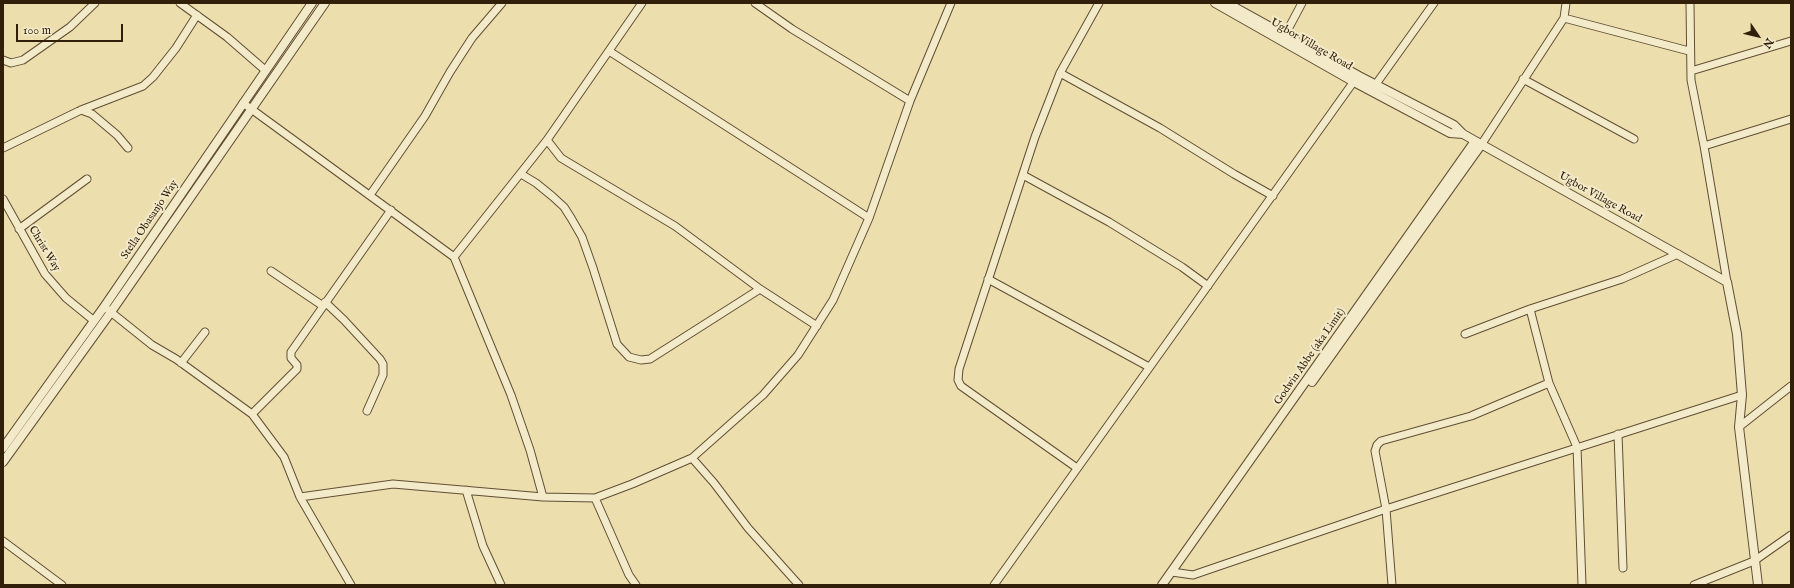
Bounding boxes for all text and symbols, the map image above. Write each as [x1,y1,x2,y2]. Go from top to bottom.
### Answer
scale bar [18,16,125,42]
street label: Ugbor Village Road [1268,16,1354,74]
north arrow [1738,16,1778,56]
text: 100 m [23,23,51,38]
text: N [1759,35,1776,51]
street label: Ugbor Village Road [1556,170,1644,226]
street label: Stella Obasanjo Way [119,178,181,262]
street label: Christ Way [25,224,63,274]
street label: Godwin Abbe (aka Limit) [1272,306,1348,408]

